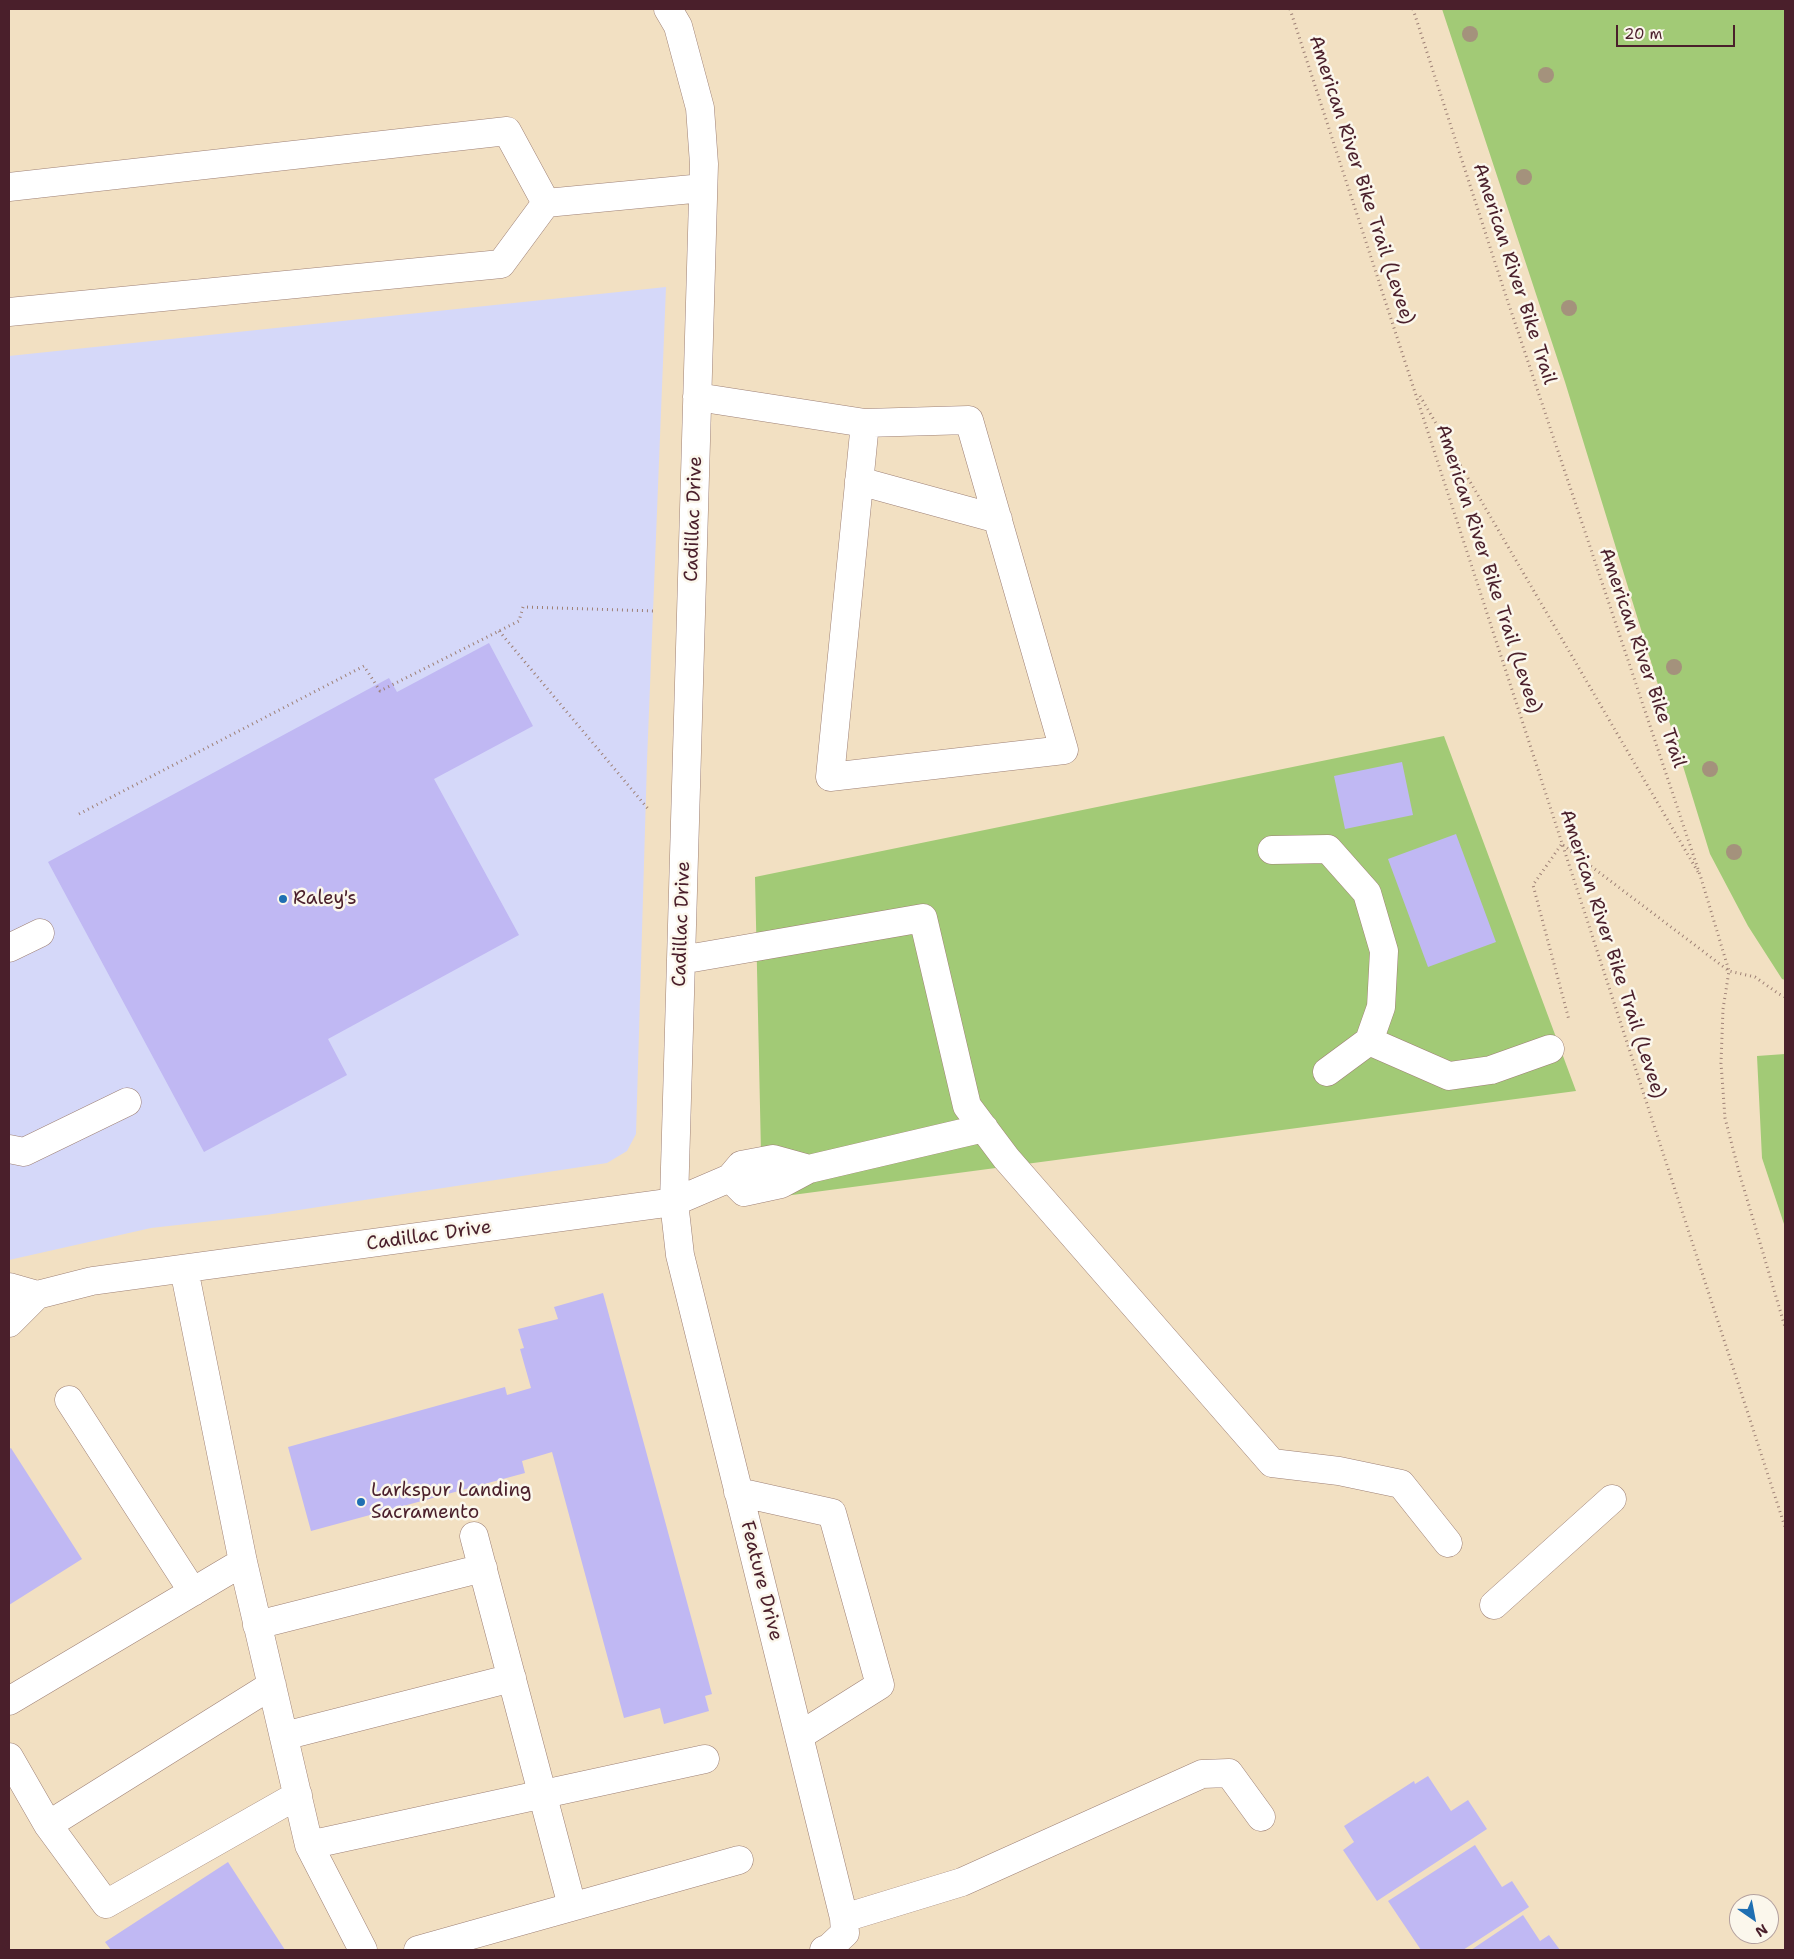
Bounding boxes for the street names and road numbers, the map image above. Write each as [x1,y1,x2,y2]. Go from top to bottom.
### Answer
street label: American River Bike Trail (Levee) [1303,33,1419,327]
street label: American River Bike Trail [1467,161,1561,387]
street label: American River Bike Trail (Levee) [1430,422,1546,716]
street label: Cadillac Drive [680,456,708,582]
street label: American River Bike Trail [1594,545,1690,771]
street label: American River Bike Trail (Levee) [1554,807,1670,1101]
street label: Cadillac Drive [668,861,696,987]
street label: Cadillac Drive [365,1216,493,1256]
street label: Feature Drive [735,1519,787,1643]

